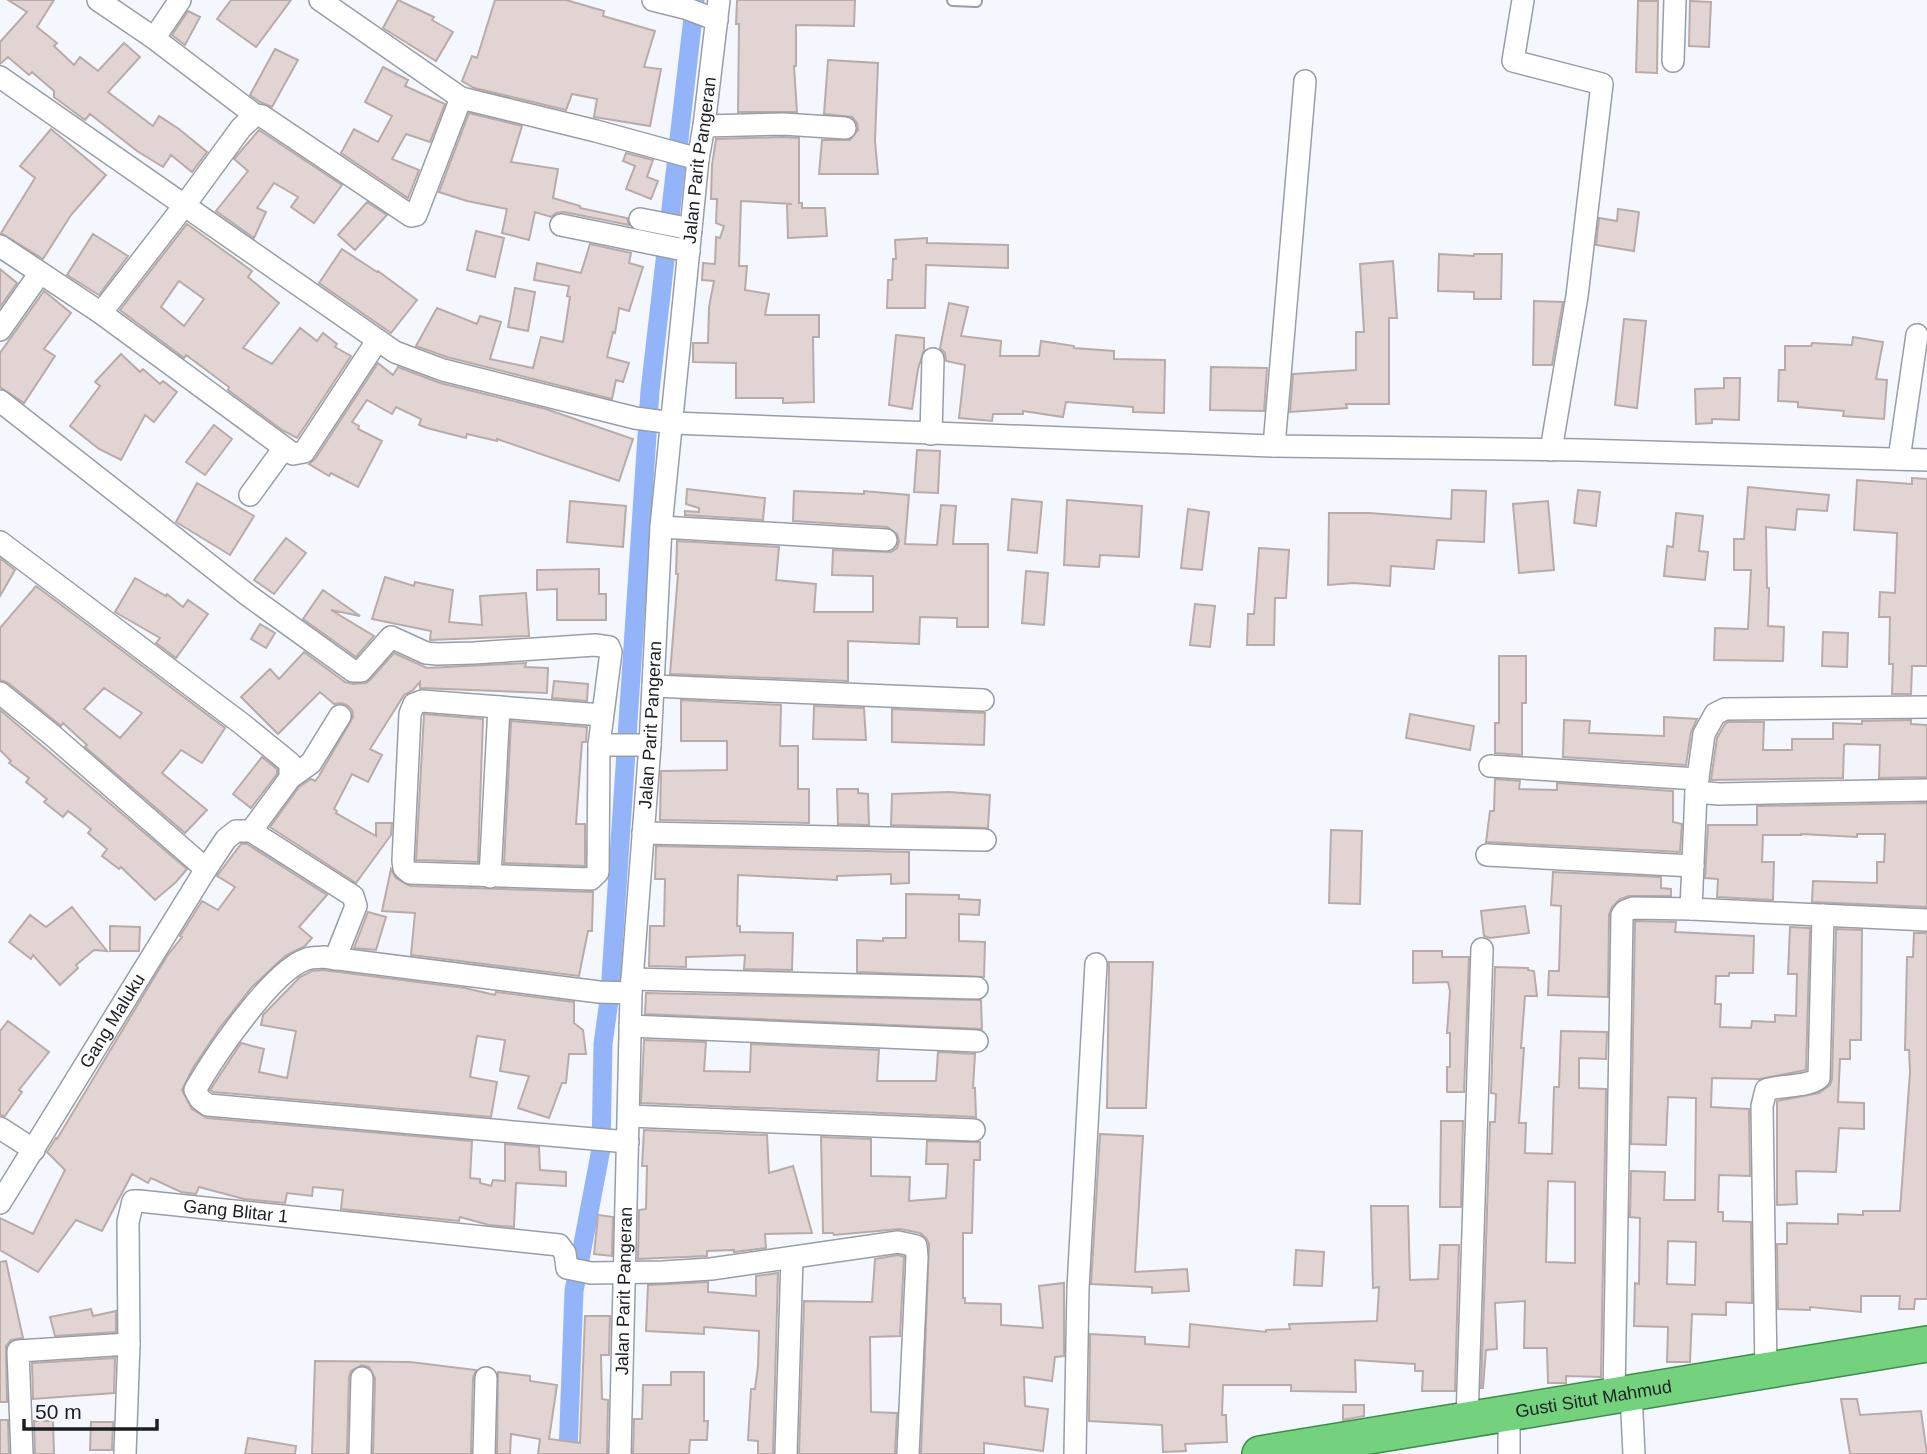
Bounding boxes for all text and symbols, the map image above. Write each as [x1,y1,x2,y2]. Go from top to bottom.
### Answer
street label: Jalan Parit Pangeran [680,76,720,245]
street label: Jalan Parit Pangeran [635,640,665,810]
street label: Gang Maluku [76,970,149,1072]
street label: Gang Blitar 1 [182,1196,289,1227]
street label: Jalan Parit Pangeran [612,1207,636,1375]
street label: Gusti Situt Mahmud [1514,1376,1673,1422]
scale bar [24,1388,158,1432]
text: 50 m [35,1400,82,1423]

